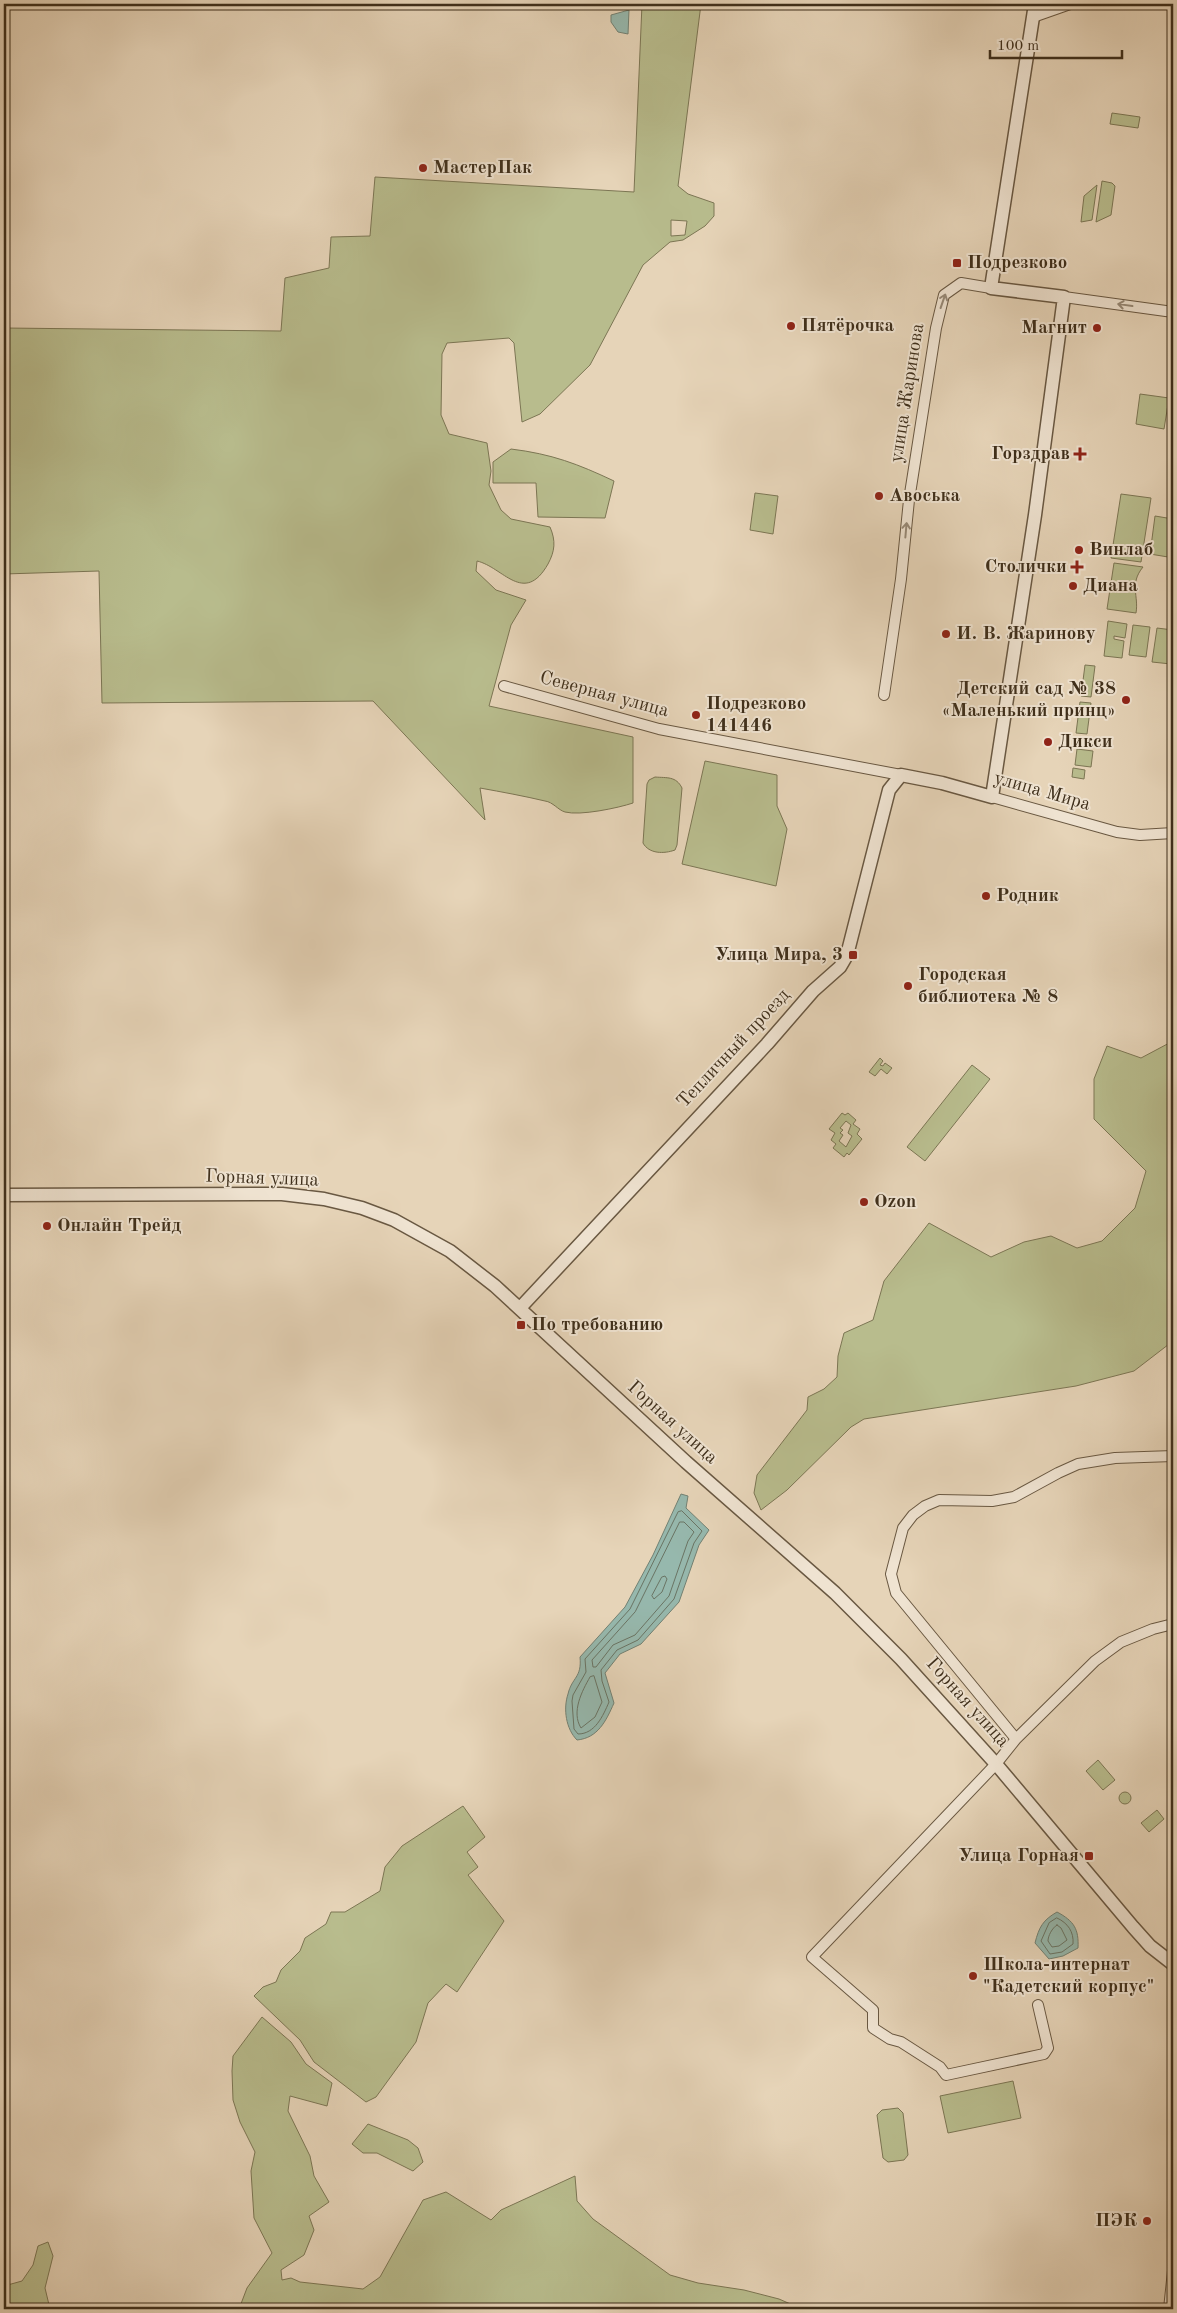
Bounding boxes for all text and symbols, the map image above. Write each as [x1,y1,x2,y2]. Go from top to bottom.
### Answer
scale bar [990,28,1122,60]
text: 100 m [997,39,1039,54]
place label: МастерПак [433,159,532,178]
marker: МастерПак [417,162,429,174]
place label: Подрезково [967,254,1067,273]
marker: Подрезково [951,257,963,269]
one-way arrow [939,293,949,309]
one-way arrow [1117,300,1133,310]
place label: Пятёрочка [801,317,895,336]
place label: Магнит [1021,319,1087,338]
marker: Пятёрочка [785,320,797,332]
street label: улица Жаринова [888,321,928,464]
marker: Магнит [1091,322,1103,334]
place label: Горздрав [991,445,1070,464]
marker: Горздрав [1074,448,1086,460]
place label: Авоська [889,487,961,506]
marker: Авоська [873,490,885,502]
one-way arrow [901,523,911,539]
place label: Винлаб [1089,541,1153,560]
marker: Винлаб [1073,544,1085,556]
place label: Столички [985,558,1067,577]
marker: Столички [1071,561,1083,573]
place label: Диана [1083,577,1138,596]
marker: Диана [1067,580,1079,592]
place label: И. В. Жаринову [956,625,1096,644]
marker: И. В. Жаринову [940,628,952,640]
street label: Северная улица [537,669,671,722]
place label: Детский сад № 38 «Маленький принц» [941,680,1116,721]
marker: Детский сад № 38 «Маленький принц» [1120,694,1132,706]
place label: Подрезково 141446 [706,695,806,736]
marker: Подрезково 141446 [690,709,702,721]
place label: Дикси [1058,733,1113,752]
marker: Дикси [1042,736,1054,748]
street label: улица Мира [992,769,1093,815]
place label: Родник [996,887,1059,906]
marker: Родник [980,890,992,902]
place label: Улица Мира, 3 [715,946,843,965]
marker: Улица Мира, 3 [847,949,859,961]
place label: Городская библиотека № 8 [918,966,1058,1007]
marker: Городская библиотека № 8 [902,980,914,992]
street label: Тепличный проезд [674,985,794,1112]
street label: Горная улица [205,1168,320,1191]
place label: Ozon [874,1193,916,1212]
marker: Ozon [858,1196,870,1208]
place label: Онлайн Трейд [57,1217,182,1236]
marker: Онлайн Трейд [41,1220,53,1232]
place label: По требованию [531,1316,663,1335]
marker: По требованию [515,1319,527,1331]
street label: Горная улица [623,1378,721,1469]
street label: Горная улица [922,1654,1013,1752]
place label: Улица Горная [958,1847,1079,1866]
marker: Улица Горная [1083,1850,1095,1862]
place label: Школа-интернат "Кадетский корпус" [983,1956,1154,1997]
marker: Школа-интернат "Кадетский корпус" [967,1970,979,1982]
place label: ПЭК [1095,2212,1137,2231]
marker: ПЭК [1141,2215,1153,2227]

